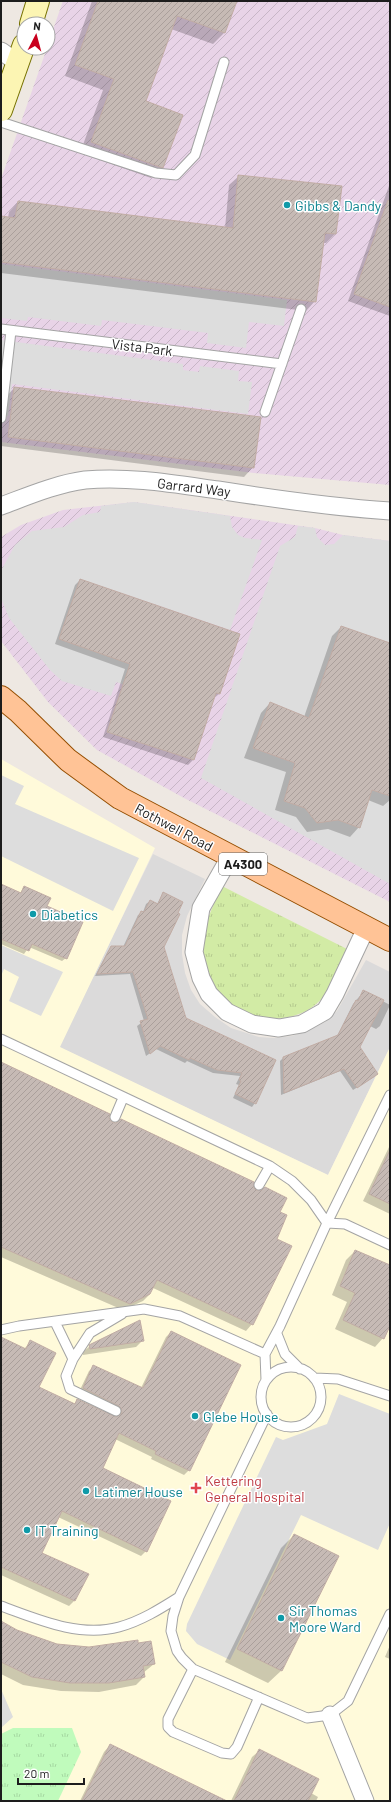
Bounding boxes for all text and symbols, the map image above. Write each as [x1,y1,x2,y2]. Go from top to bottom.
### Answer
north arrow [16,16,56,56]
text: N [33,19,41,32]
place label: Gibbs & Dandy [295,197,382,214]
marker: Gibbs & Dandy [282,200,292,210]
street label: Vista Park [111,335,173,359]
street label: Garrard Way [156,474,232,500]
street label: Rothwell Road [132,799,216,855]
road number: A4300 [219,853,267,875]
place label: Diabetics [41,906,98,923]
marker: Diabetics [28,909,38,919]
place label: Glebe House [203,1408,279,1425]
marker: Glebe House [190,1411,200,1421]
place label: Kettering General Hospital [205,1472,304,1505]
marker: Kettering General Hospital [190,1482,202,1494]
place label: Latimer House [94,1483,183,1500]
marker: Latimer House [81,1486,91,1496]
place label: IT Training [35,1522,99,1539]
marker: IT Training [22,1525,32,1535]
place label: Sir Thomas Moore Ward [289,1602,361,1635]
marker: Sir Thomas Moore Ward [276,1613,286,1623]
scale bar [18,1760,84,1786]
text: 20 m [24,1766,50,1780]

